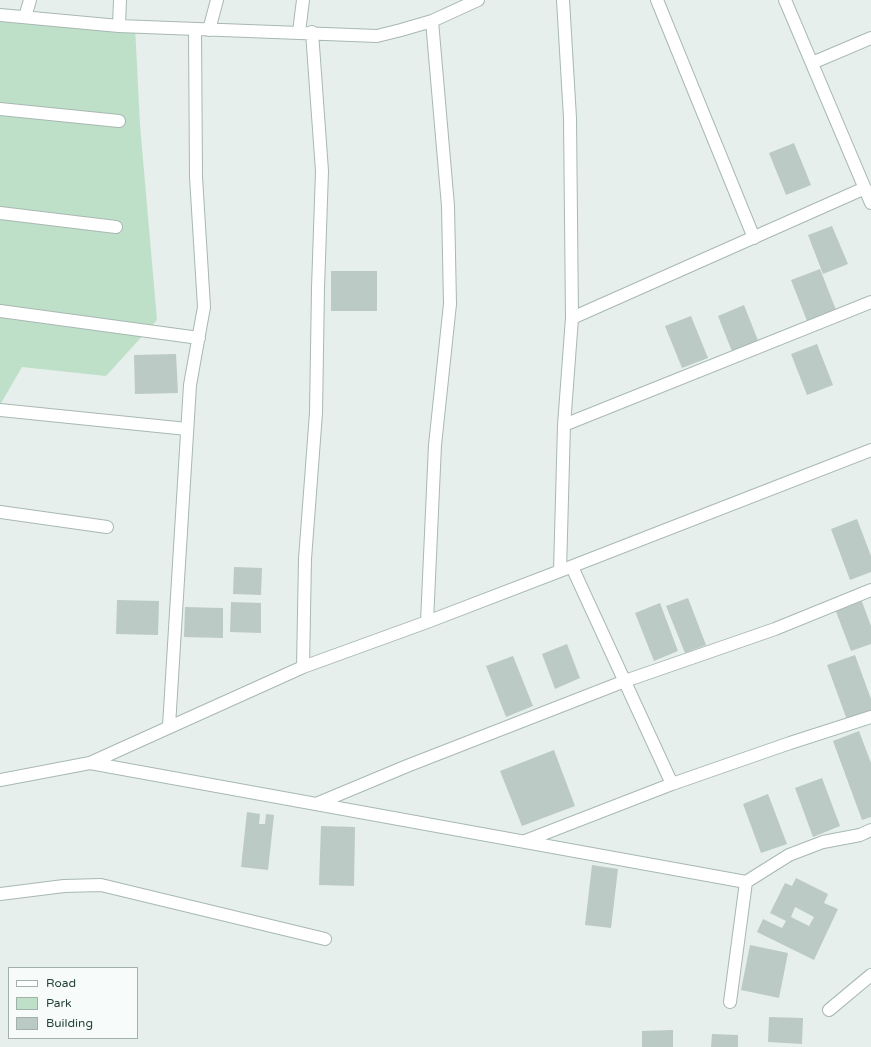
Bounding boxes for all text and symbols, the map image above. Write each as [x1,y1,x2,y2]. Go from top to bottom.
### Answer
legend [8,967,138,1039]
text: Road [46,976,76,990]
text: Park [46,996,72,1010]
text: Building [46,1016,93,1030]

